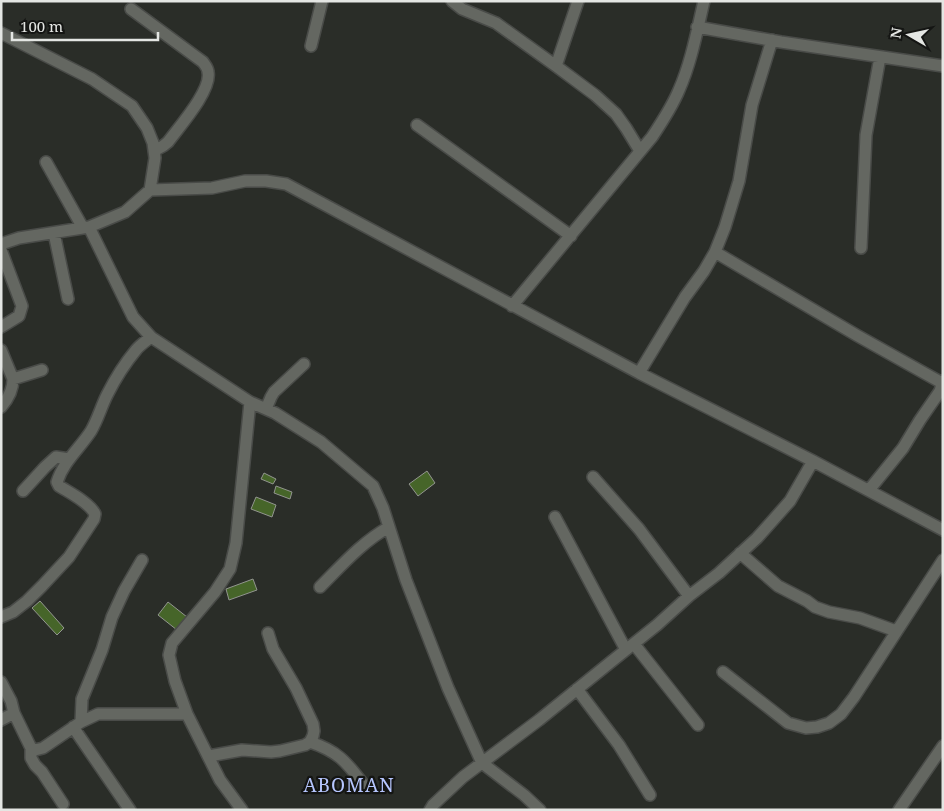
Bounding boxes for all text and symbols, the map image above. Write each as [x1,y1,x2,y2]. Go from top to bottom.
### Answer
scale bar [12,10,159,42]
north arrow [884,10,934,60]
text: 100 m [20,16,63,36]
text: N [885,26,906,40]
district label: ABOMAN [303,772,395,798]

